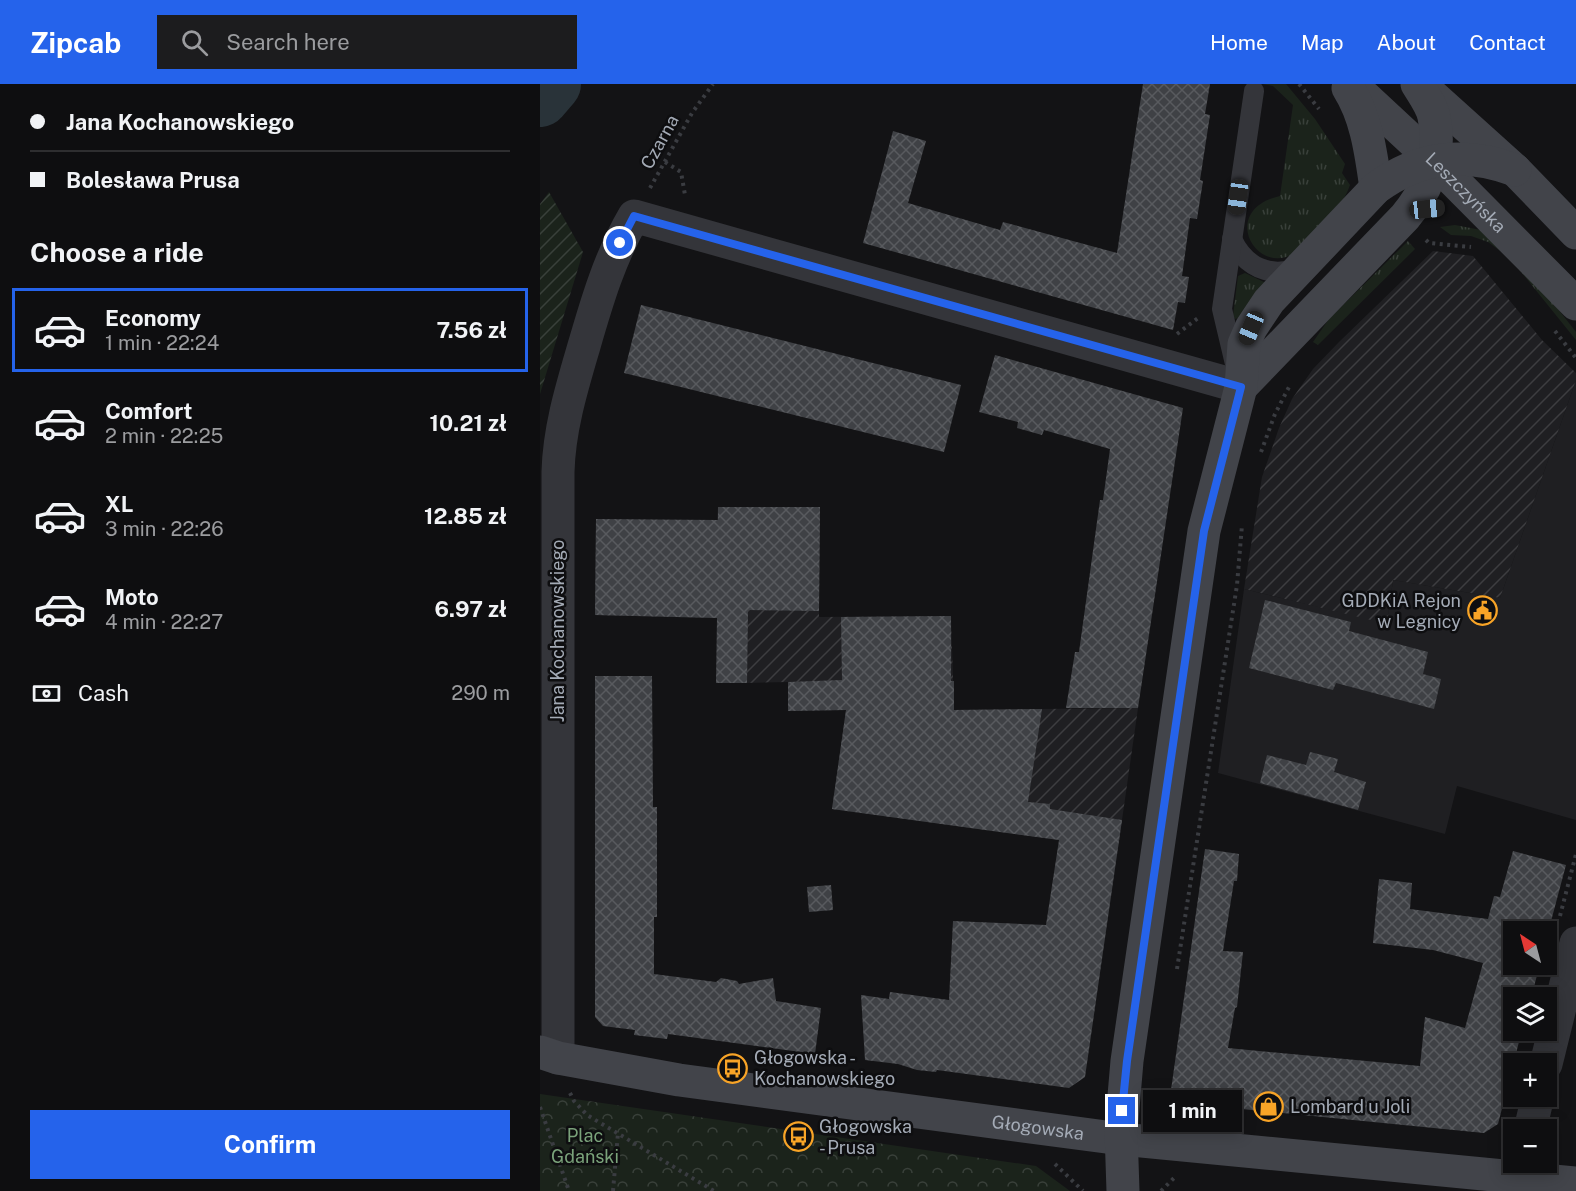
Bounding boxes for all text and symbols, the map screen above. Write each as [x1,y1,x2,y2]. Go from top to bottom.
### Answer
search box [157,15,577,69]
text: Zipcab [30,26,121,59]
icon: search [178,26,211,59]
text: Search here [226,29,350,55]
text: Home [1210,30,1268,55]
text: Map [1301,30,1344,55]
text: About [1377,30,1436,55]
text: Contact [1469,30,1546,55]
text: Jana Kochanowskiego [66,109,294,135]
street label: Czarna [636,111,683,172]
street label: Leszczyńska [1422,148,1510,237]
text: Bolesława Prusa [66,167,240,193]
car [1227,178,1249,216]
car [1408,198,1446,220]
route start [606,229,633,256]
text: Choose a ride [30,236,204,268]
icon: car [33,303,87,357]
text: Economy [105,305,201,331]
car [1236,308,1266,348]
text: 7.56 zł [436,317,507,343]
text: 1 min · 22:24 [105,331,219,355]
icon: car [33,396,87,450]
text: Comfort [105,398,192,424]
text: 10.21 zł [430,410,507,436]
text: 2 min · 22:25 [105,424,223,448]
icon: car [33,489,87,543]
text: XL [105,491,133,517]
text: 12.85 zł [424,503,507,529]
text: 3 min · 22:26 [105,517,224,541]
street label: Jana Kochanowskiego [547,540,568,722]
icon: car [33,582,87,636]
text: Moto [105,584,159,610]
place label: GDDKiA Rejon w Legnicy [1342,590,1461,632]
public building icon: GDDKiA Rejon w Legnicy [1466,595,1498,627]
text: 6.97 zł [435,596,507,622]
text: 4 min · 22:27 [105,610,223,634]
icon: cash [30,677,63,710]
text: Cash [78,680,129,706]
text: 290 m [451,681,510,705]
north arrow [1503,921,1557,975]
map controls [1503,921,1557,1173]
button: layers [1503,987,1557,1041]
place label: Głogowska - Kochanowskiego [754,1047,895,1089]
bus stop icon: Głogowska - Kochanowskiego [717,1052,749,1084]
button: + [1503,1053,1557,1107]
callout: 1 min [1143,1090,1242,1132]
shop icon: Lombard u Joli [1253,1091,1285,1123]
place label: Lombard u Joli [1290,1096,1410,1117]
route end [1108,1097,1135,1124]
text: 1 min [1168,1099,1217,1123]
button: Confirm [30,1110,510,1179]
street label: Głogowska [990,1111,1085,1144]
place label: Głogowska - Prusa [819,1116,912,1158]
button: − [1503,1119,1557,1173]
bus stop icon: Głogowska - Prusa [782,1121,814,1153]
park label: Plac Gdański [551,1125,619,1167]

